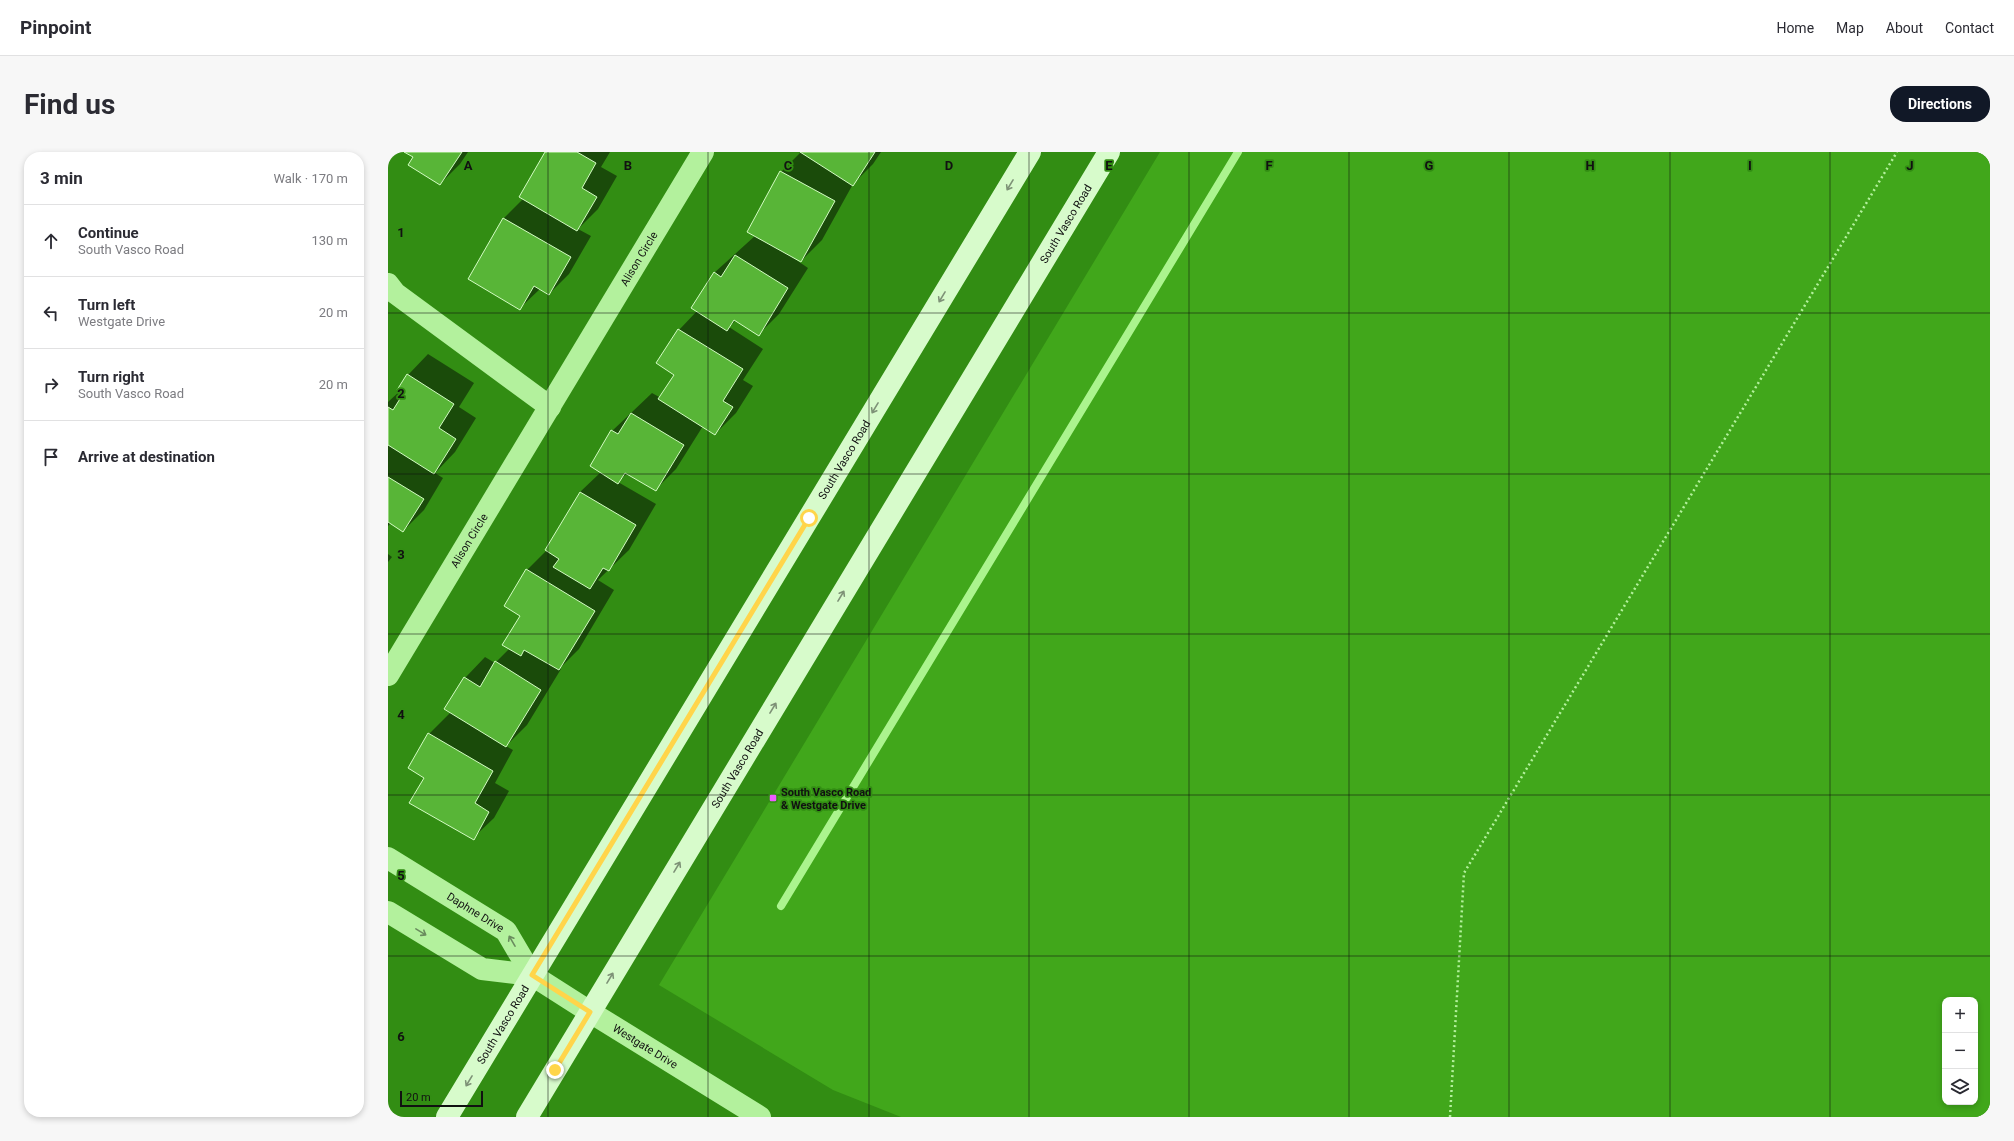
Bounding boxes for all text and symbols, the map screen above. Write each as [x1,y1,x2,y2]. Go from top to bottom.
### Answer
text: Pinpoint [20,16,91,39]
text: Home [1776,20,1814,36]
text: Map [1836,20,1864,36]
text: About [1886,20,1923,36]
text: Contact [1945,20,1994,36]
button: Directions [1890,86,1990,122]
text: Find us [24,88,115,121]
text: A [464,158,473,173]
text: B [624,158,632,173]
text: C [784,158,793,173]
text: D [945,158,953,173]
text: E [1105,158,1113,173]
text: F [1265,158,1273,173]
text: G [1425,158,1434,173]
text: H [1585,158,1595,173]
text: I [1748,158,1752,173]
text: J [1906,158,1914,173]
text: 3 min [40,168,83,188]
text: Walk · 170 m [273,171,348,186]
one-way arrow [1005,179,1013,191]
street label: South Vasco Road [1037,182,1095,266]
text: Continue [78,224,139,242]
text: 1 [397,225,405,240]
street label: Alison Circle [618,229,661,288]
icon: ahead [40,230,62,252]
text: 130 m [311,233,348,248]
text: South Vasco Road [78,242,184,257]
one-way arrow [938,291,946,303]
text: Turn left [78,296,135,314]
icon: left [40,302,62,324]
text: 20 m [319,305,348,320]
text: Westgate Drive [78,314,165,329]
text: Turn right [78,368,144,386]
icon: right [40,374,62,396]
text: 20 m [319,377,348,392]
text: South Vasco Road [78,386,184,401]
text: 2 [397,386,405,401]
one-way arrow [871,402,879,413]
street label: South Vasco Road [816,418,873,502]
icon: arrive [40,446,62,468]
text: Arrive at destination [78,448,215,466]
route start [800,509,818,527]
street label: Alison Circle [448,511,491,570]
text: 3 [397,547,405,562]
one-way arrow [837,590,845,602]
one-way arrow [770,702,778,714]
text: 4 [397,707,405,722]
street label: South Vasco Road [709,727,766,811]
place label: South Vasco Road & Westgate Drive [781,786,871,812]
marker: South Vasco Road & Westgate Drive [768,793,778,803]
one-way arrow [674,861,682,873]
text: 5 [397,868,405,883]
street label: Daphne Drive [444,890,506,935]
one-way arrow [415,929,427,937]
one-way arrow [508,935,516,947]
one-way arrow [607,972,615,984]
street label: South Vasco Road [474,983,532,1067]
map controls [1942,997,1978,1105]
button: + [1942,997,1978,1033]
street label: Westgate Drive [610,1022,680,1072]
text: 6 [397,1029,405,1044]
button: − [1942,1033,1978,1069]
route end [546,1061,564,1079]
button: layers [1942,1069,1978,1105]
one-way arrow [464,1075,472,1087]
scale bar [400,1089,483,1108]
text: 20 m [406,1091,431,1104]

